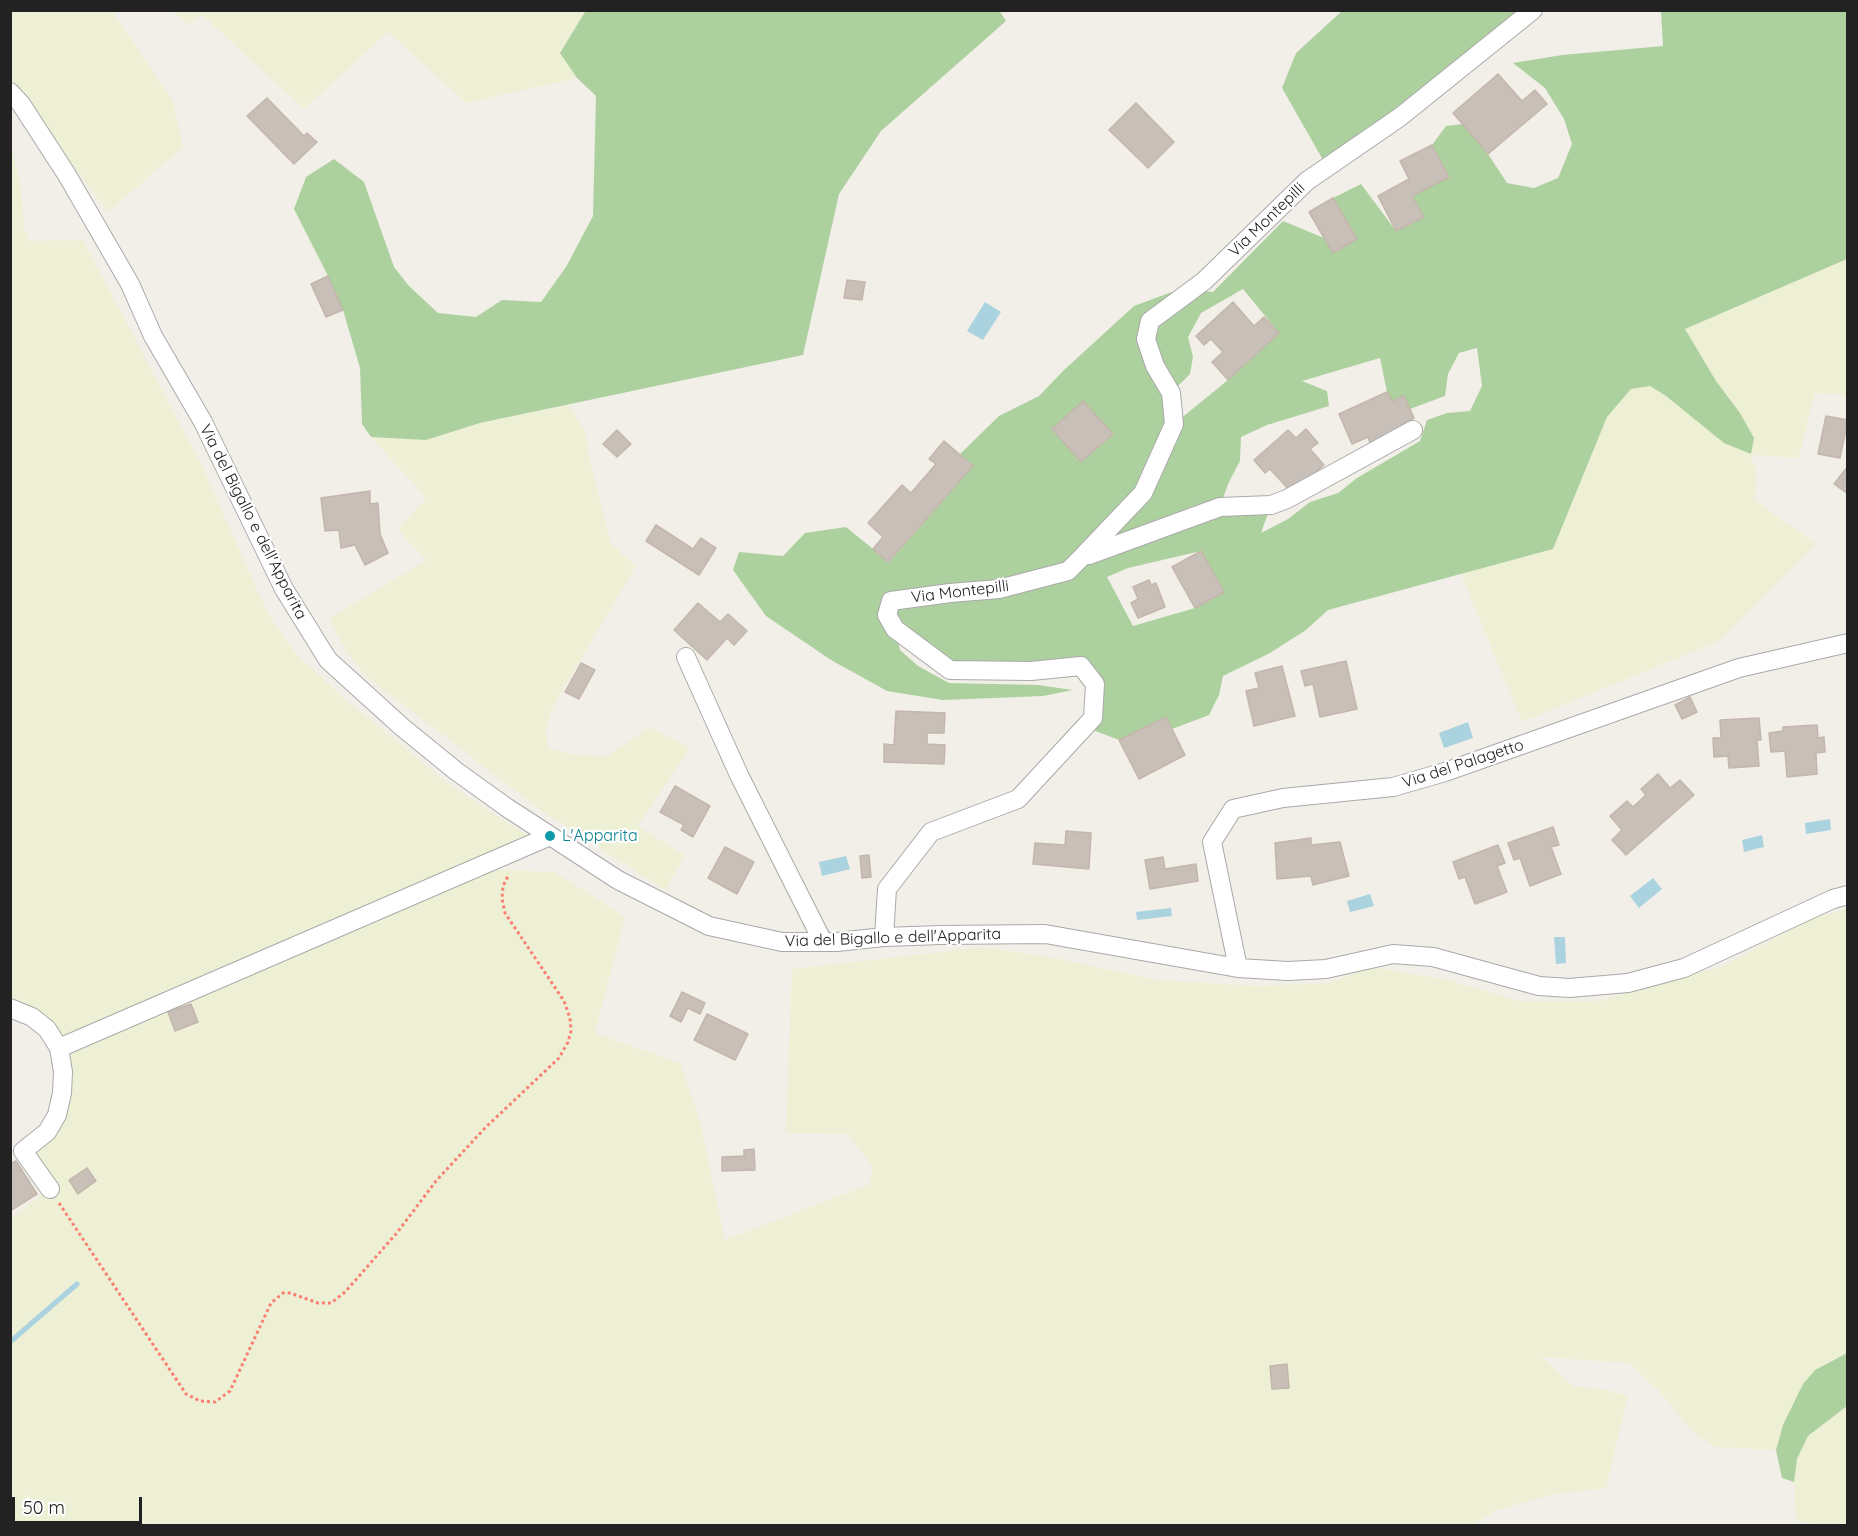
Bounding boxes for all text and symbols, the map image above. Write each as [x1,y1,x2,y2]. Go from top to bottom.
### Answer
street label: Via Montepilli [1225,179,1309,261]
street label: Via del Bigallo e dell'Apparita [195,421,311,623]
street label: Via Montepilli [910,576,1010,608]
street label: Via del Palagetto [1400,735,1526,793]
place label: L'Apparita [562,826,638,846]
marker: L'Apparita [543,829,557,843]
street label: Via del Bigallo e dell'Apparita [785,925,1001,951]
scale bar [15,1485,146,1523]
text: 50 m [23,1496,65,1519]

